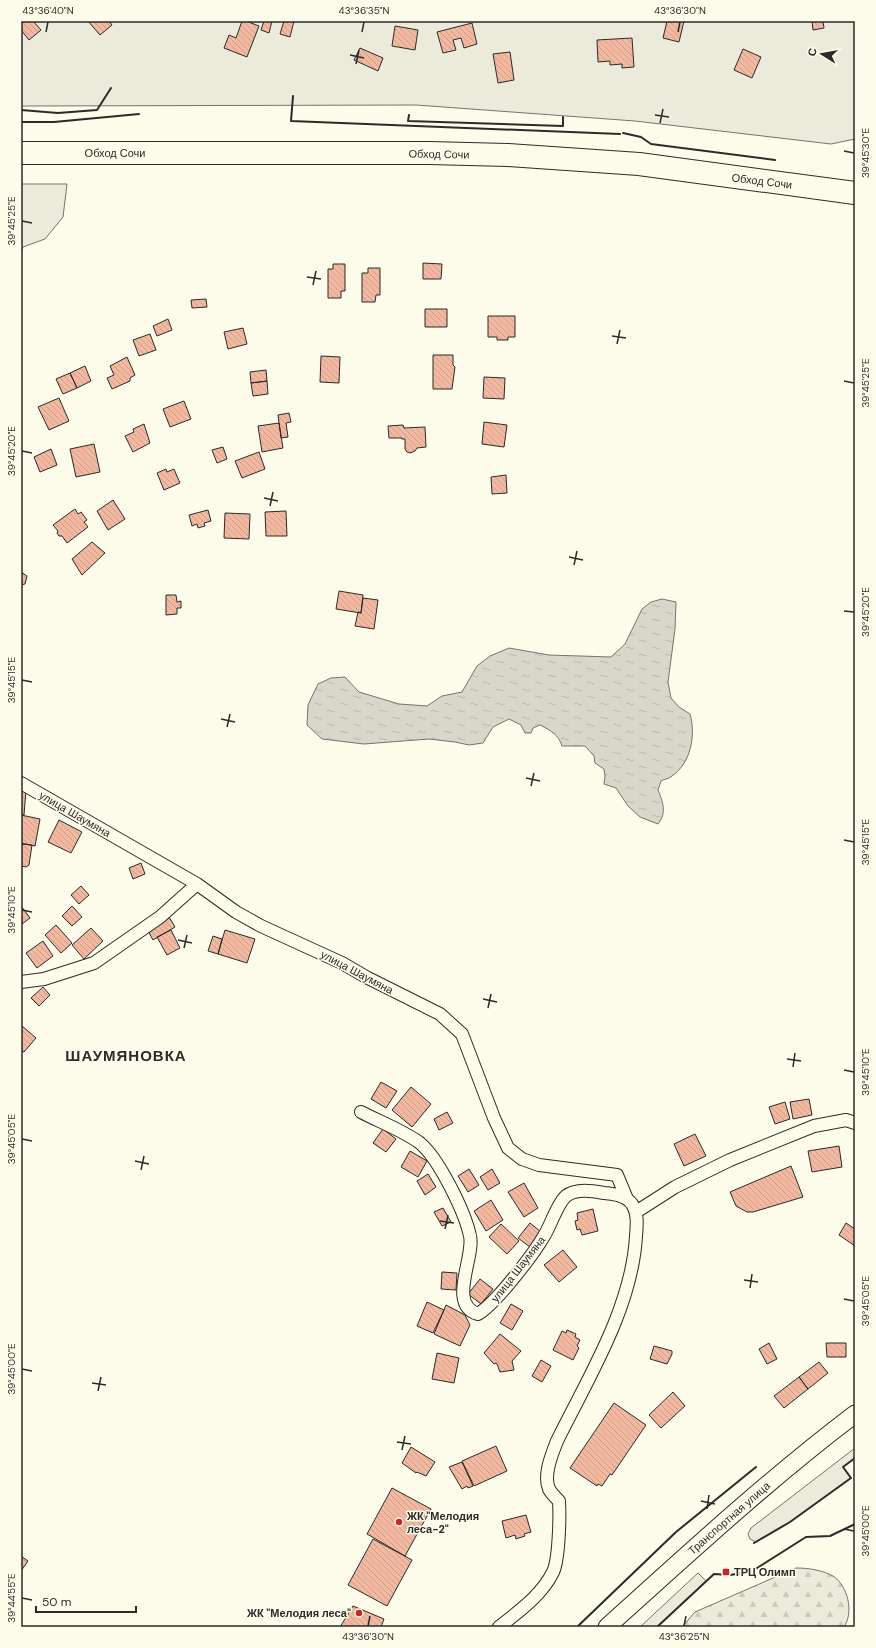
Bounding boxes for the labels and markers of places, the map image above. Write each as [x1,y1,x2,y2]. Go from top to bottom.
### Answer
place label: ЖК "Мелодия леса-2" [406,1509,479,1536]
marker: ЖК "Мелодия леса-2" [394,1517,404,1527]
place label: ТРЦ Олимп [734,1565,796,1579]
marker: ТРЦ Олимп [721,1567,731,1577]
place label: ЖК "Мелодия леса" [246,1606,351,1620]
marker: ЖК "Мелодия леса" [354,1608,364,1618]

